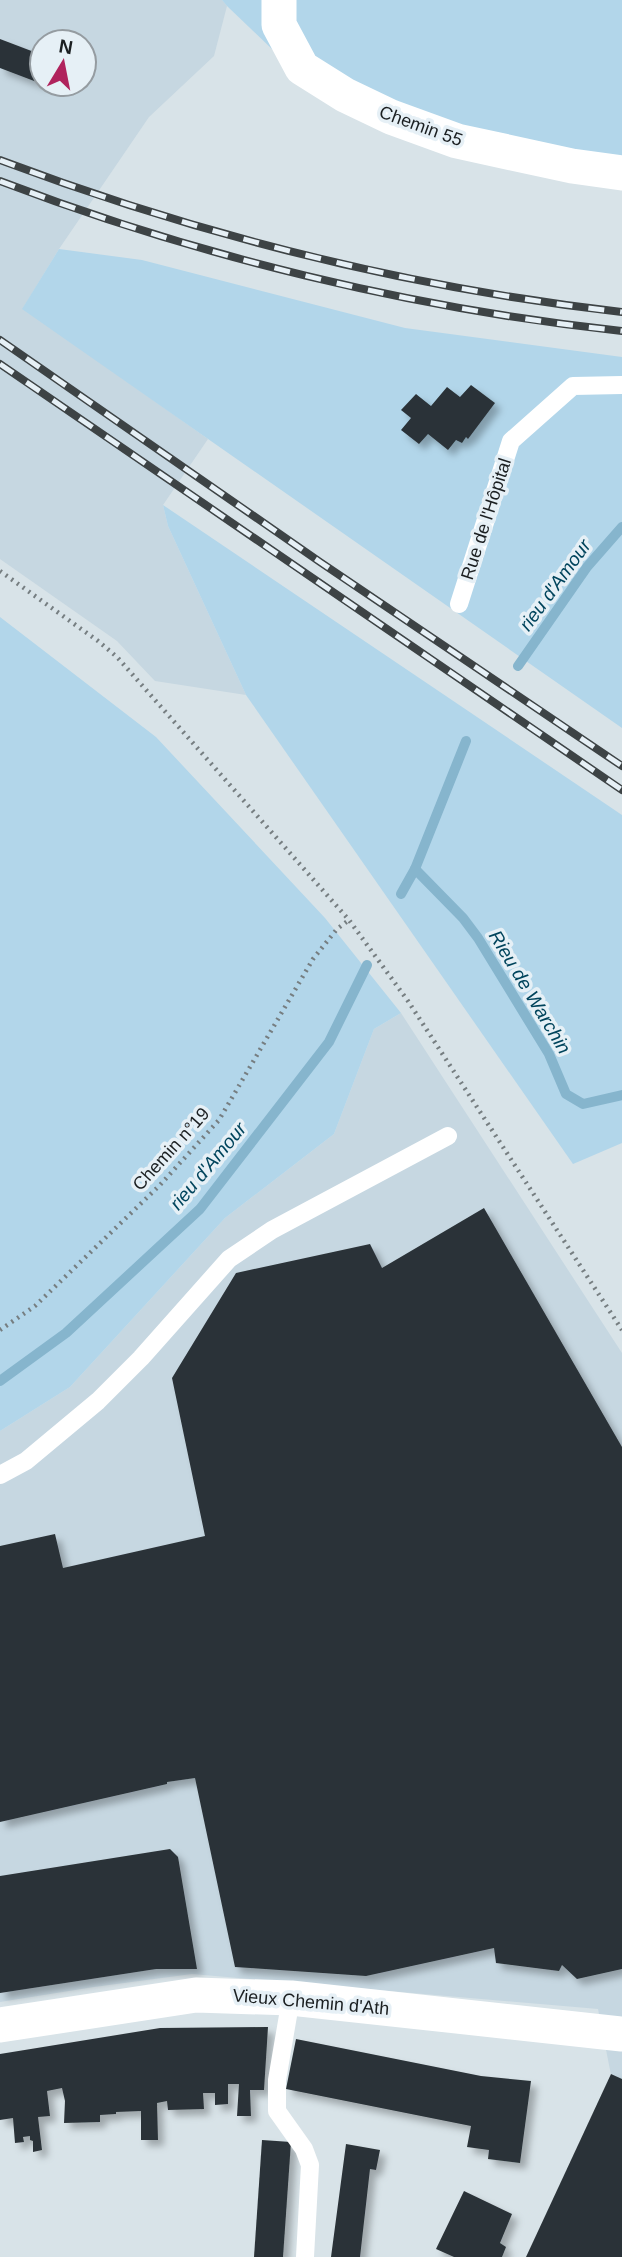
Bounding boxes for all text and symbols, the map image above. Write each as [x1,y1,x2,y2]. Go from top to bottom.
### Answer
north arrow [28,28,98,98]
text: N [57,35,74,58]
street label: Chemin 55 [377,102,465,150]
street label: Rue de l'Hôpital [457,456,515,582]
water label: rieu d'Amour [515,535,595,635]
water label: Rieu de Warchin [485,927,575,1057]
street label: Chemin n°19 [129,1104,213,1194]
water label: rieu d'Amour [166,1118,251,1214]
street label: Vieux Chemin d'Ath [232,1985,390,2019]

